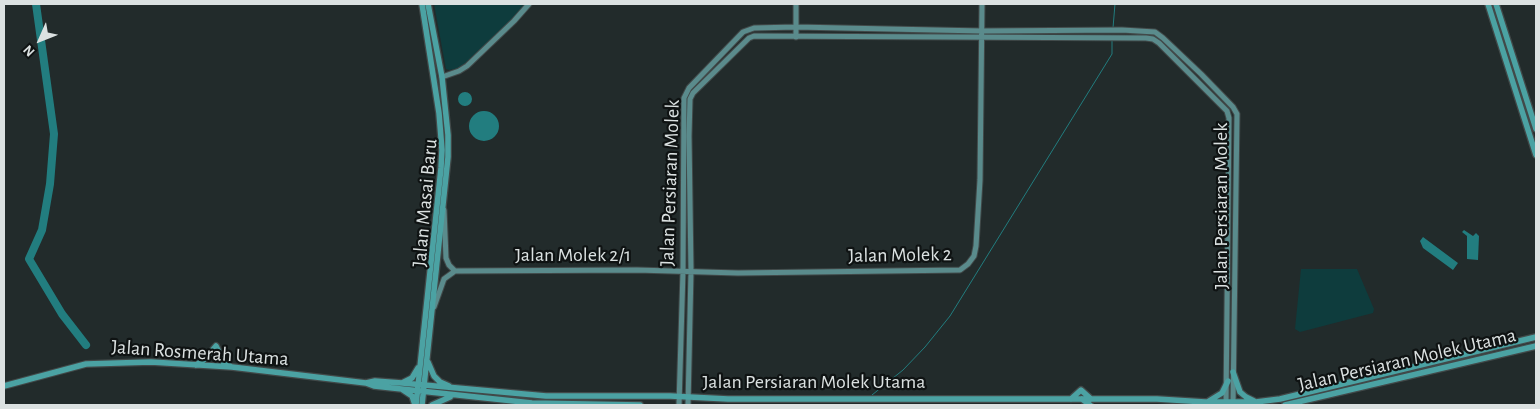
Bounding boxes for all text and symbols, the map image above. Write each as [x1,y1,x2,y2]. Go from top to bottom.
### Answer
north arrow [15,15,65,65]
text: N [21,42,38,59]
street label: Jalan Persiaran Molek [655,99,685,267]
street label: Jalan Persiaran Molek [1209,123,1233,289]
street label: Jalan Masai Baru [407,138,443,268]
street label: Jalan Molek 2 [848,242,952,268]
street label: Jalan Molek 2/1 [515,243,631,267]
street label: Jalan Persiaran Molek Utama [1296,323,1518,397]
street label: Jalan Rosmerah Utama [110,335,290,371]
street label: Jalan Persiaran Molek Utama [702,370,926,394]

